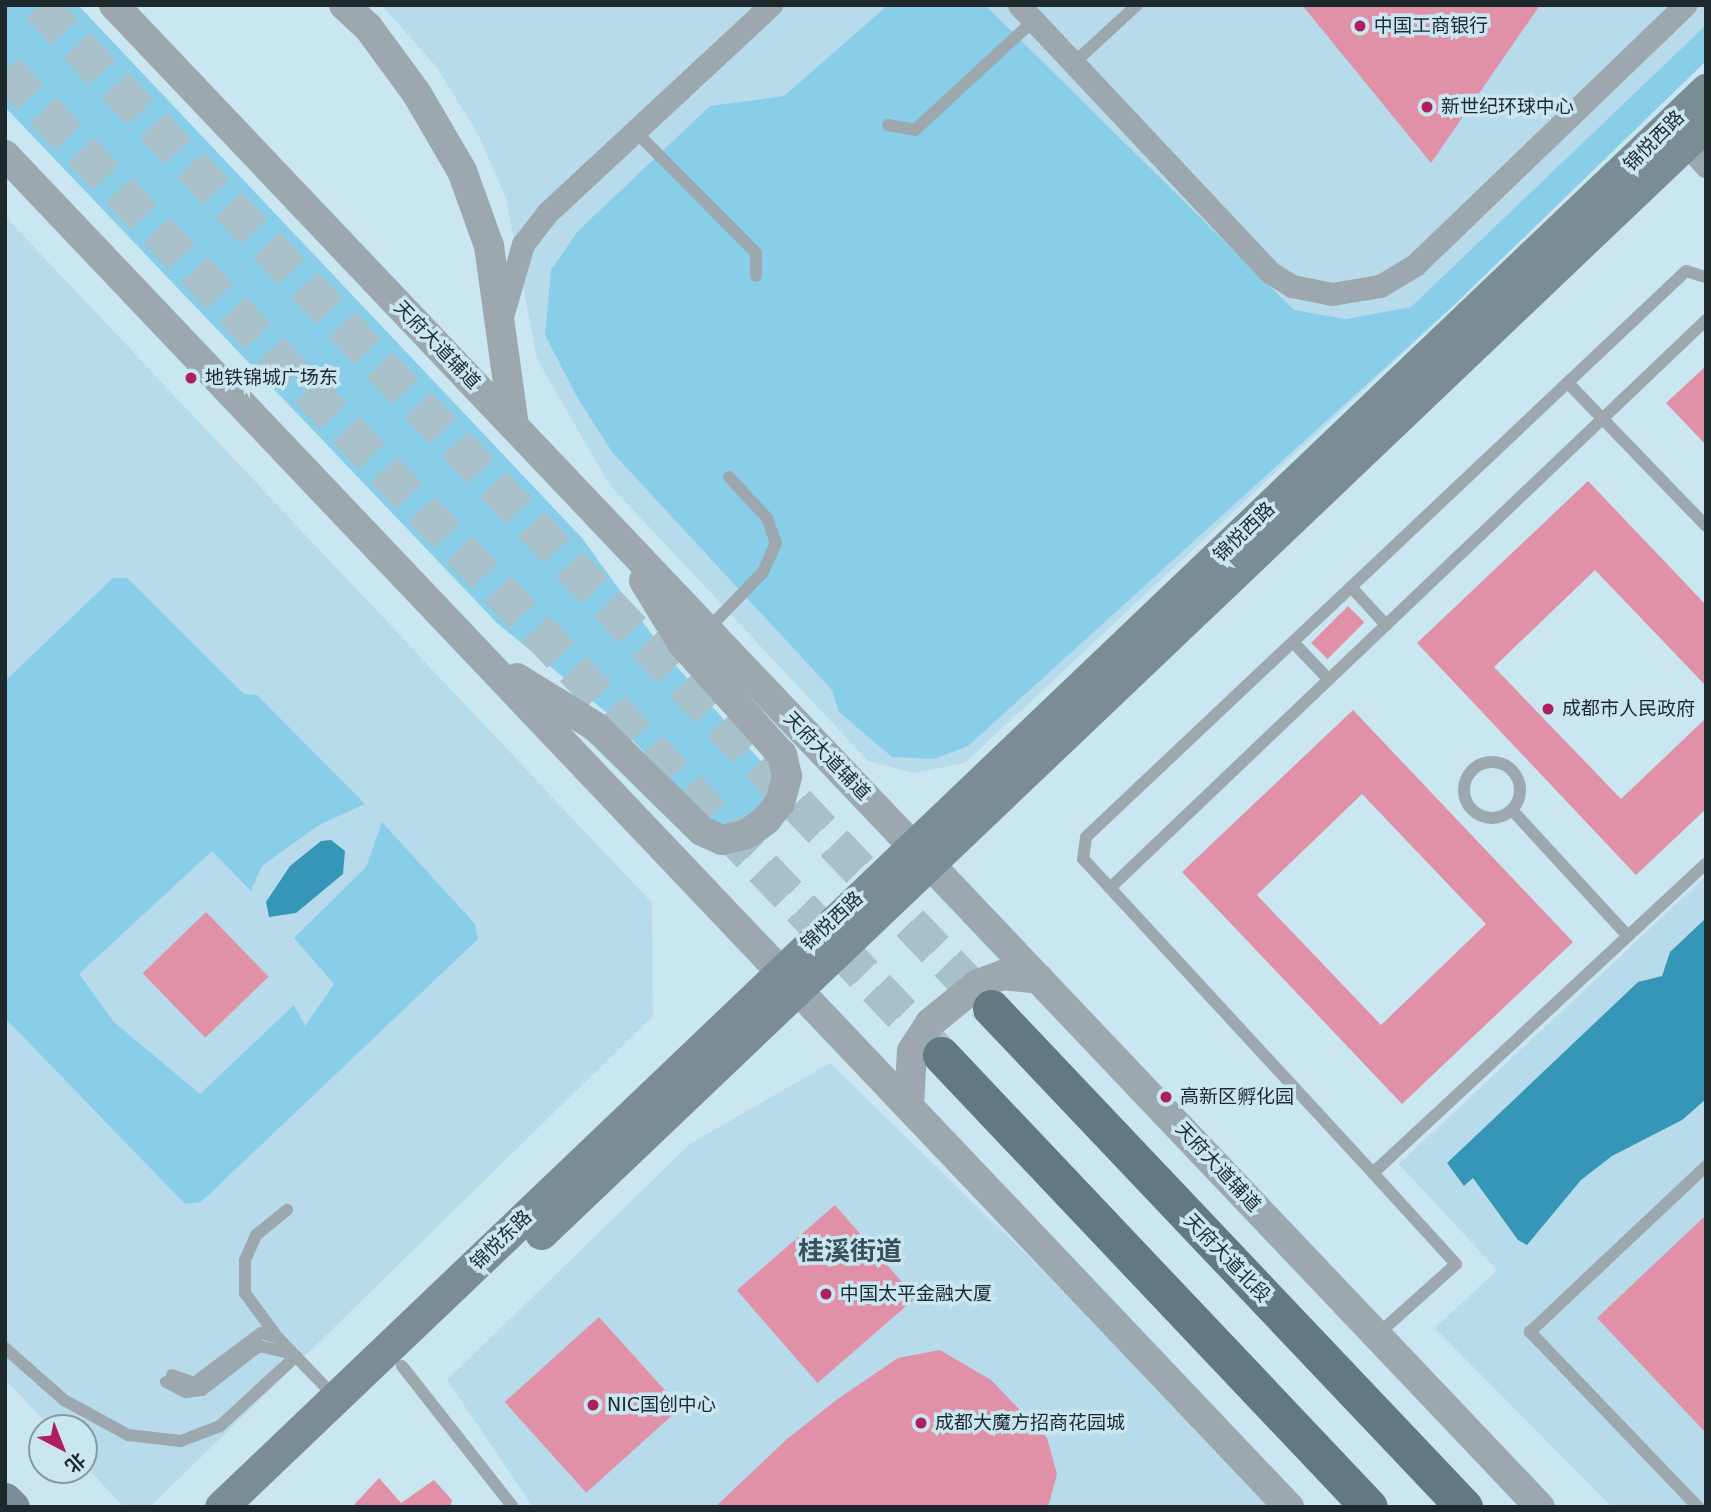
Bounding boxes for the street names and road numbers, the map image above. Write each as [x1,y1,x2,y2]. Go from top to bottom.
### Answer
street label: 锦悦西路 [1619,106,1689,176]
street label: 天府大道辅道 [389,296,485,394]
street label: 锦悦西路 [1209,497,1279,567]
street label: 天府大道辅道 [779,707,875,805]
street label: 锦悦西路 [796,887,868,955]
street label: 天府大道辅道 [1171,1118,1265,1216]
street label: 锦悦东路 [466,1205,536,1275]
street label: 天府大道北段 [1179,1209,1275,1307]

